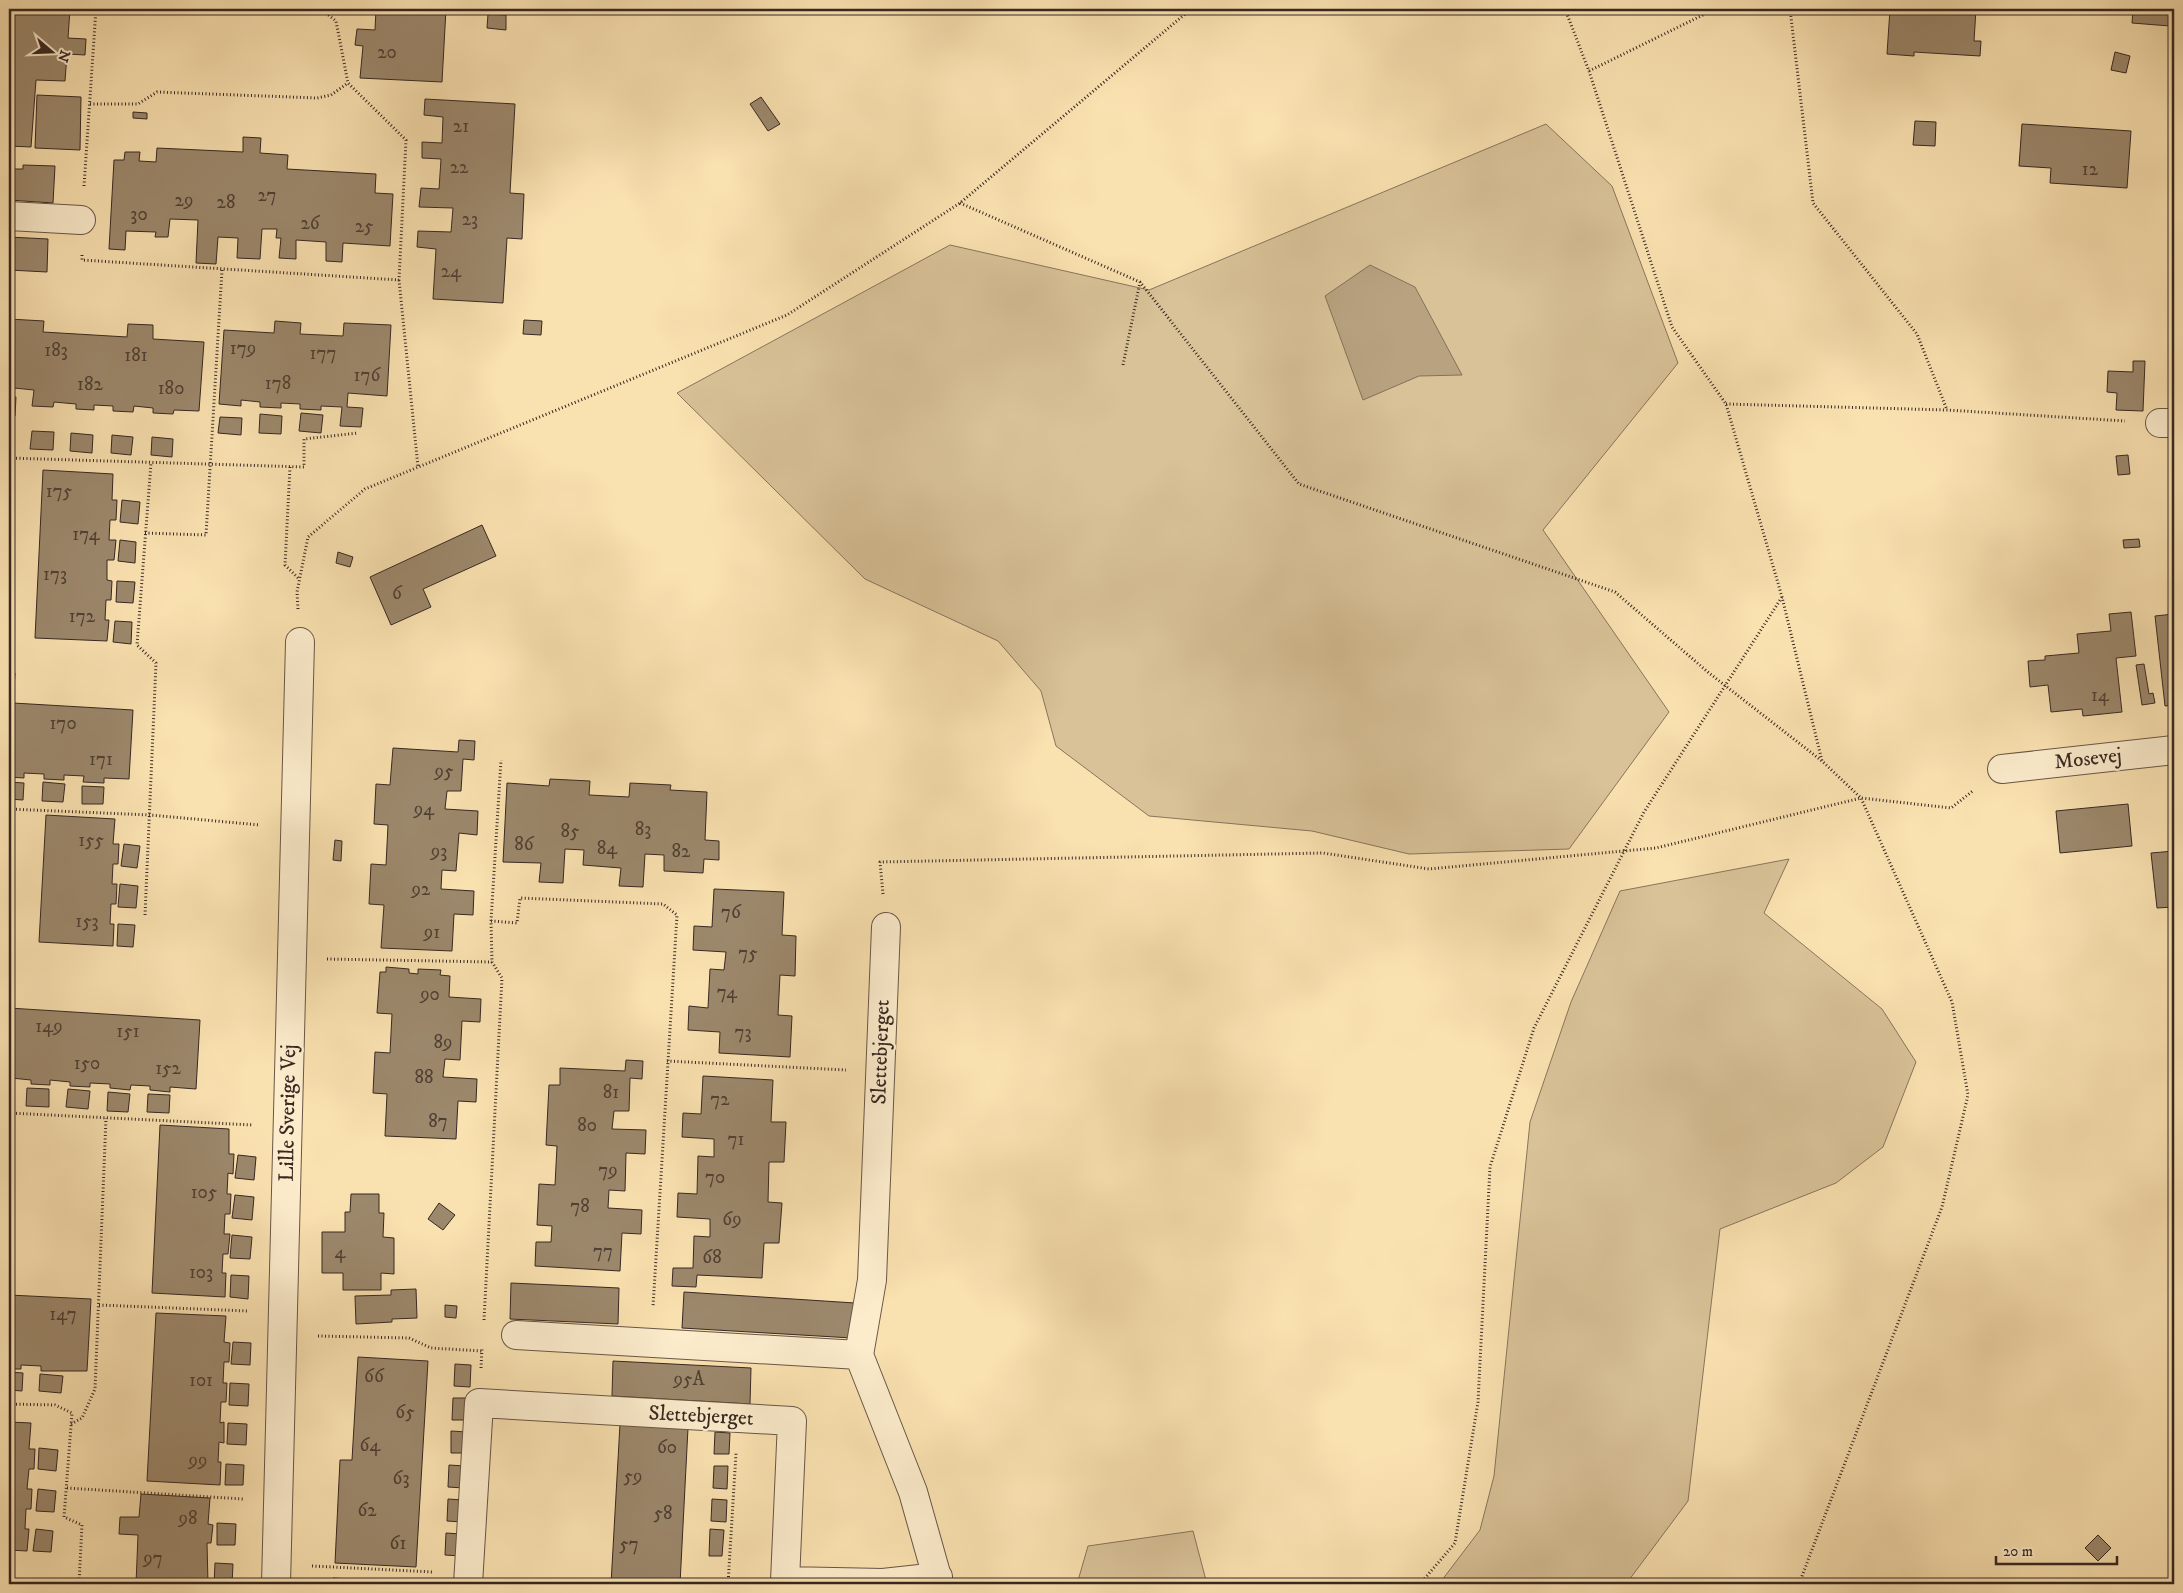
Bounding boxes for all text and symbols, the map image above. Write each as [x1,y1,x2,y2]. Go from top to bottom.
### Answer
north arrow [28,28,78,78]
house number: 20 [377,41,397,64]
text: N [53,48,74,65]
house number: 21 [453,115,469,138]
house number: 22 [450,156,469,179]
house number: 12 [2082,158,2099,181]
house number: 27 [258,184,276,207]
house number: 29 [175,189,193,212]
house number: 28 [217,191,235,214]
house number: 30 [130,203,148,226]
house number: 23 [462,208,478,231]
house number: 26 [300,212,321,235]
house number: 25 [355,215,374,238]
house number: 24 [441,260,462,283]
house number: 179 [230,337,256,360]
house number: 183 [44,339,68,362]
house number: 177 [310,342,337,365]
house number: 181 [124,344,148,367]
house number: 176 [354,364,382,387]
house number: 178 [265,372,291,395]
house number: 182 [77,373,104,396]
house number: 180 [158,377,184,400]
house number: 175 [46,480,73,503]
house number: 174 [72,523,101,546]
house number: 173 [43,563,67,586]
house number: 6 [392,582,403,605]
house number: 172 [69,605,96,628]
house number: 14 [2091,684,2110,707]
house number: 170 [49,712,77,735]
street label: Mosevej [2053,743,2123,775]
house number: 171 [89,748,113,771]
house number: 95 [434,760,454,783]
house number: 94 [413,798,435,821]
house number: 83 [635,818,651,841]
house number: 85 [561,820,580,843]
house number: 155 [78,829,104,852]
house number: 86 [514,833,535,856]
house number: 84 [597,837,618,860]
house number: 93 [430,840,447,863]
house number: 82 [672,840,691,863]
house number: 92 [411,878,431,901]
house number: 76 [721,901,742,924]
house number: 153 [75,910,99,933]
house number: 91 [423,921,440,944]
house number: 75 [738,942,758,965]
house number: 74 [717,981,738,1004]
house number: 90 [419,983,440,1006]
street label: Slettebjerget [866,999,896,1105]
house number: 149 [35,1015,63,1038]
house number: 151 [116,1020,140,1043]
house number: 73 [734,1021,752,1044]
house number: 89 [434,1031,453,1054]
street label: Lille Sverige Vej [274,1044,302,1182]
house number: 150 [74,1052,100,1075]
house number: 152 [155,1057,181,1080]
house number: 88 [414,1066,434,1089]
house number: 81 [603,1081,619,1104]
house number: 72 [710,1088,730,1111]
house number: 87 [428,1110,448,1133]
house number: 80 [577,1114,597,1137]
house number: 71 [728,1128,745,1151]
house number: 79 [598,1159,618,1182]
house number: 70 [705,1166,725,1189]
house number: 105 [191,1181,218,1204]
house number: 78 [570,1195,590,1218]
house number: 69 [722,1208,742,1231]
house number: 77 [593,1240,613,1263]
house number: 4 [335,1241,347,1264]
house number: 68 [702,1246,722,1269]
house number: 103 [189,1261,213,1284]
house number: 147 [49,1303,77,1326]
house number: 66 [364,1365,385,1388]
house number: 95A [672,1368,705,1391]
house number: 101 [189,1369,213,1392]
street label: Slettebjerget [648,1400,754,1432]
house number: 65 [395,1401,415,1424]
house number: 64 [360,1434,381,1457]
house number: 60 [657,1436,677,1459]
house number: 99 [188,1449,207,1472]
house number: 59 [624,1465,642,1488]
house number: 63 [393,1467,409,1490]
house number: 62 [357,1499,377,1522]
house number: 58 [654,1502,672,1525]
house number: 98 [178,1507,198,1530]
house number: 61 [390,1532,406,1555]
house number: 57 [619,1533,639,1556]
scale bar [1996,1533,2117,1565]
text: 20 m [2003,1542,2033,1561]
house number: 97 [142,1547,163,1570]

